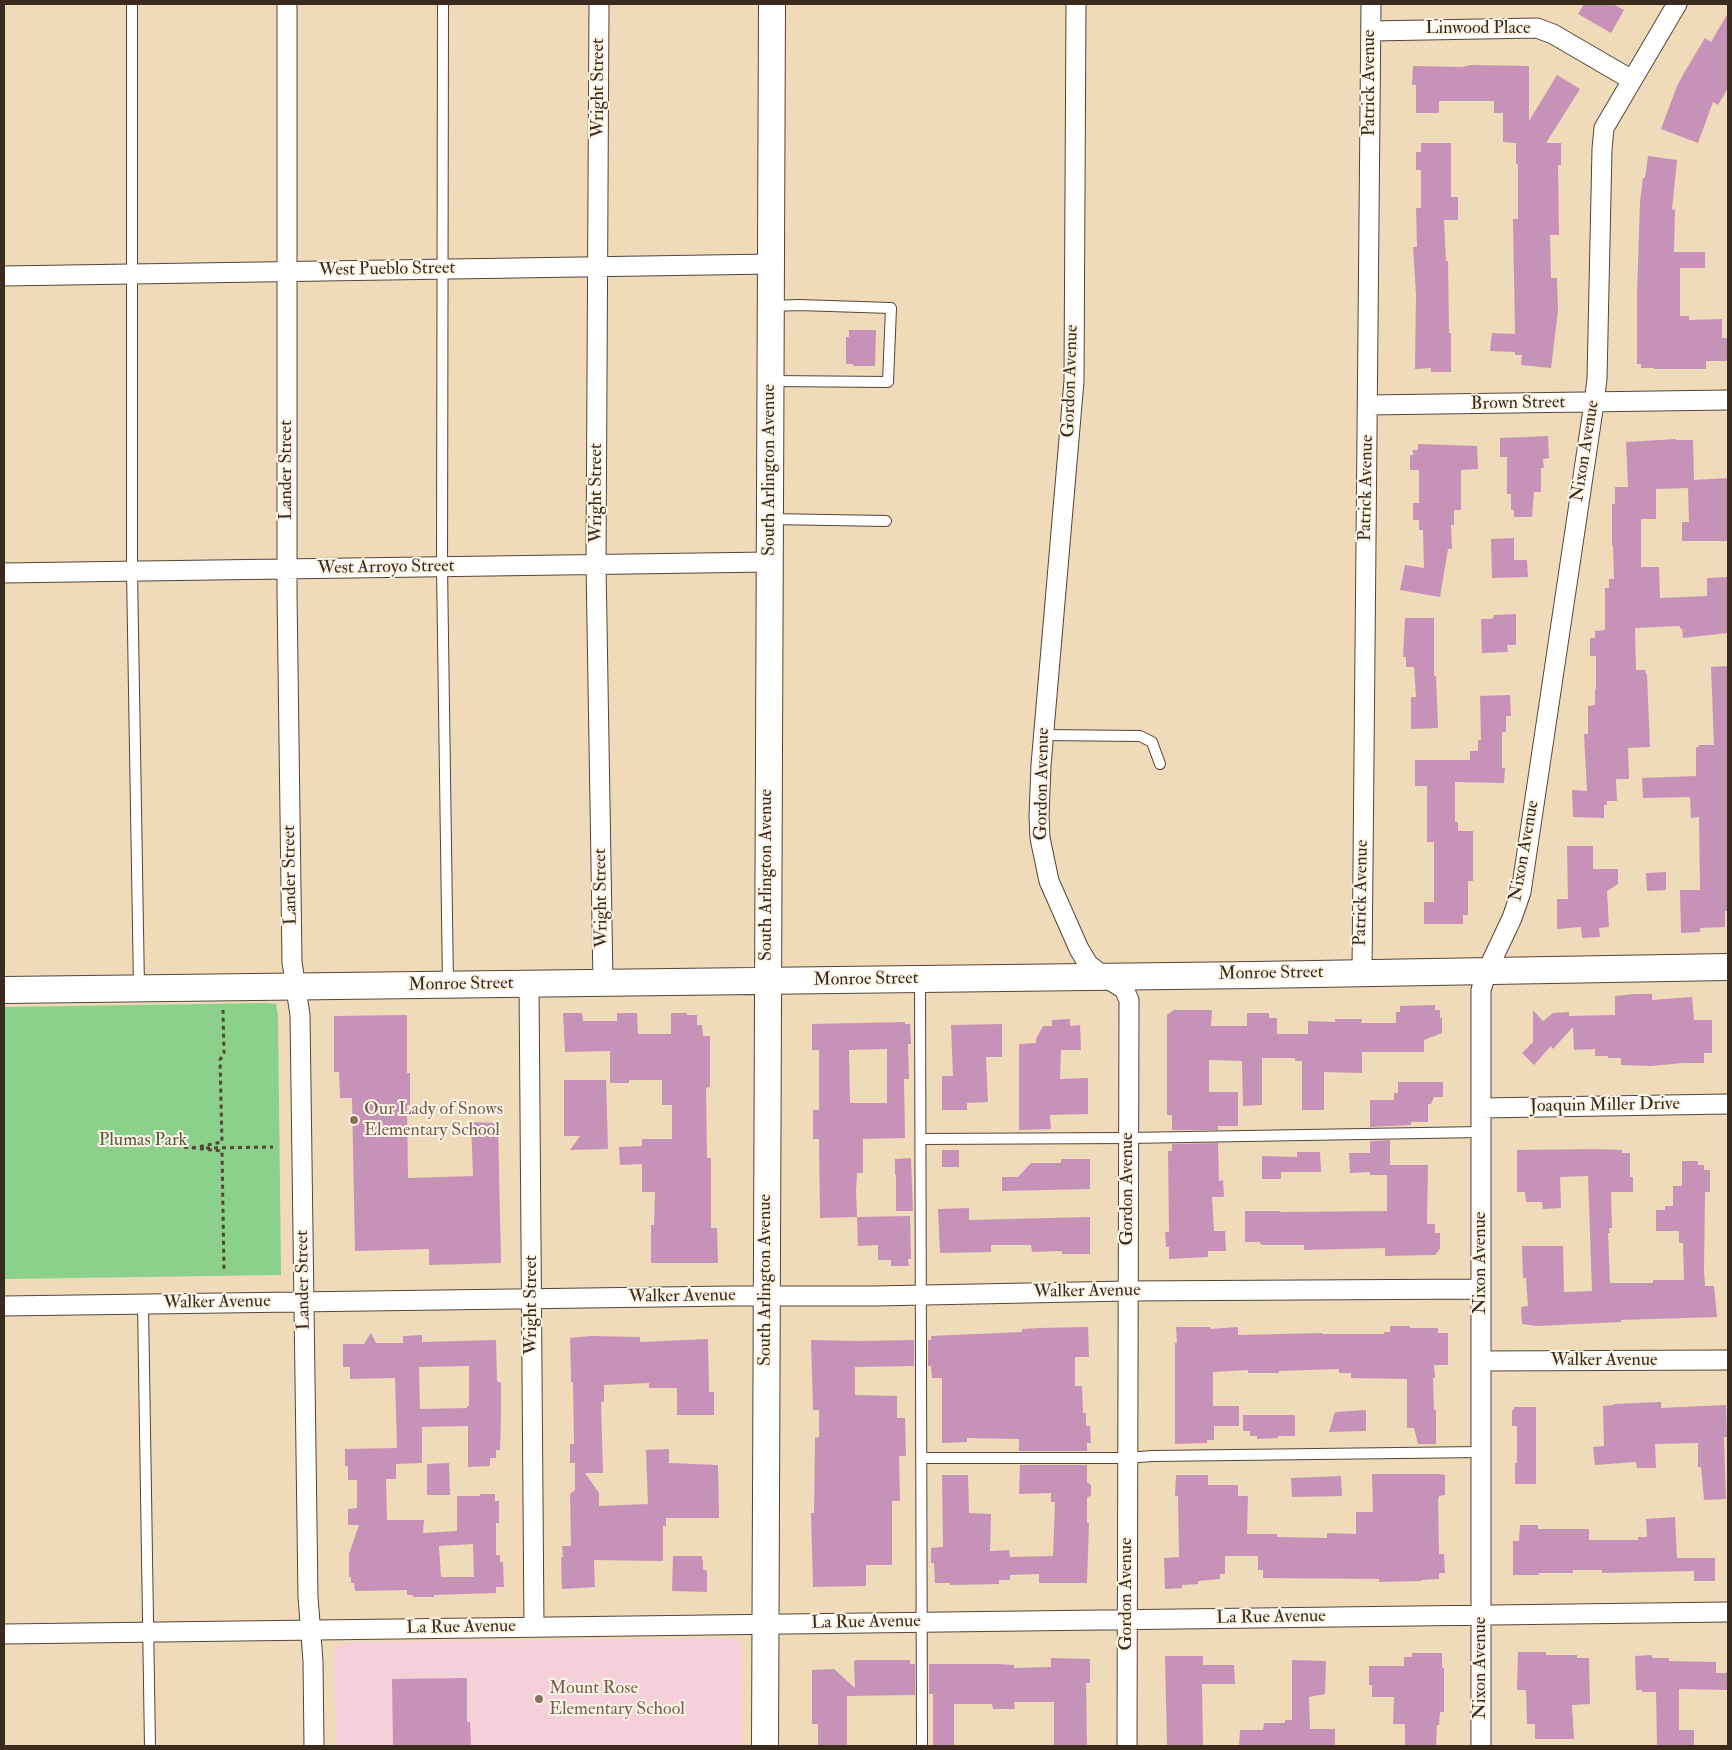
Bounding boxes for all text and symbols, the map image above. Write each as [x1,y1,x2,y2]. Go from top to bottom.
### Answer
street label: Linwood Place [1425,18,1531,40]
street label: Patrick Avenue [1359,30,1381,136]
street label: Wright Street [588,38,610,138]
street label: West Pueblo Street [319,258,455,282]
street label: Gordon Avenue [1058,324,1084,438]
street label: South Arlington Avenue [759,384,781,556]
street label: Brown Street [1471,392,1565,416]
street label: Nixon Avenue [1567,399,1605,503]
street label: Lander Street [276,420,298,520]
street label: Patrick Avenue [1355,435,1379,541]
street label: Wright Street [586,443,608,543]
street label: West Arroyo Street [317,556,455,580]
street label: Gordon Avenue [1031,727,1055,841]
street label: South Arlington Avenue [756,789,778,961]
street label: Nixon Avenue [1505,799,1545,903]
street label: Lander Street [279,825,303,925]
street label: Patrick Avenue [1350,840,1374,946]
street label: Wright Street [590,848,614,948]
street label: Monroe Street [1218,962,1324,986]
street label: Monroe Street [813,968,919,992]
street label: Monroe Street [408,973,514,997]
street label: Joaquin Miller Drive [1530,1094,1680,1118]
place label: Our Lady of Snows Elementary School [364,1099,503,1142]
marker: Our Lady of Snows Elementary School [348,1114,360,1126]
park label: Plumas Park [99,1130,187,1152]
street label: Gordon Avenue [1117,1132,1139,1246]
street label: South Arlington Avenue [755,1194,777,1366]
street label: Nixon Avenue [1470,1212,1492,1314]
street label: Lander Street [292,1230,316,1330]
street label: Wright Street [521,1255,543,1355]
street label: Walker Avenue [1033,1280,1141,1304]
street label: Walker Avenue [628,1285,736,1309]
street label: Walker Avenue [163,1291,271,1315]
street label: Walker Avenue [1550,1350,1658,1372]
street label: Gordon Avenue [1116,1537,1138,1651]
street label: La Rue Avenue [1216,1606,1326,1630]
street label: La Rue Avenue [811,1611,921,1635]
street label: La Rue Avenue [406,1616,516,1640]
street label: Nixon Avenue [1470,1617,1492,1719]
place label: Mount Rose Elementary School [549,1678,685,1720]
marker: Mount Rose Elementary School [533,1693,545,1705]

